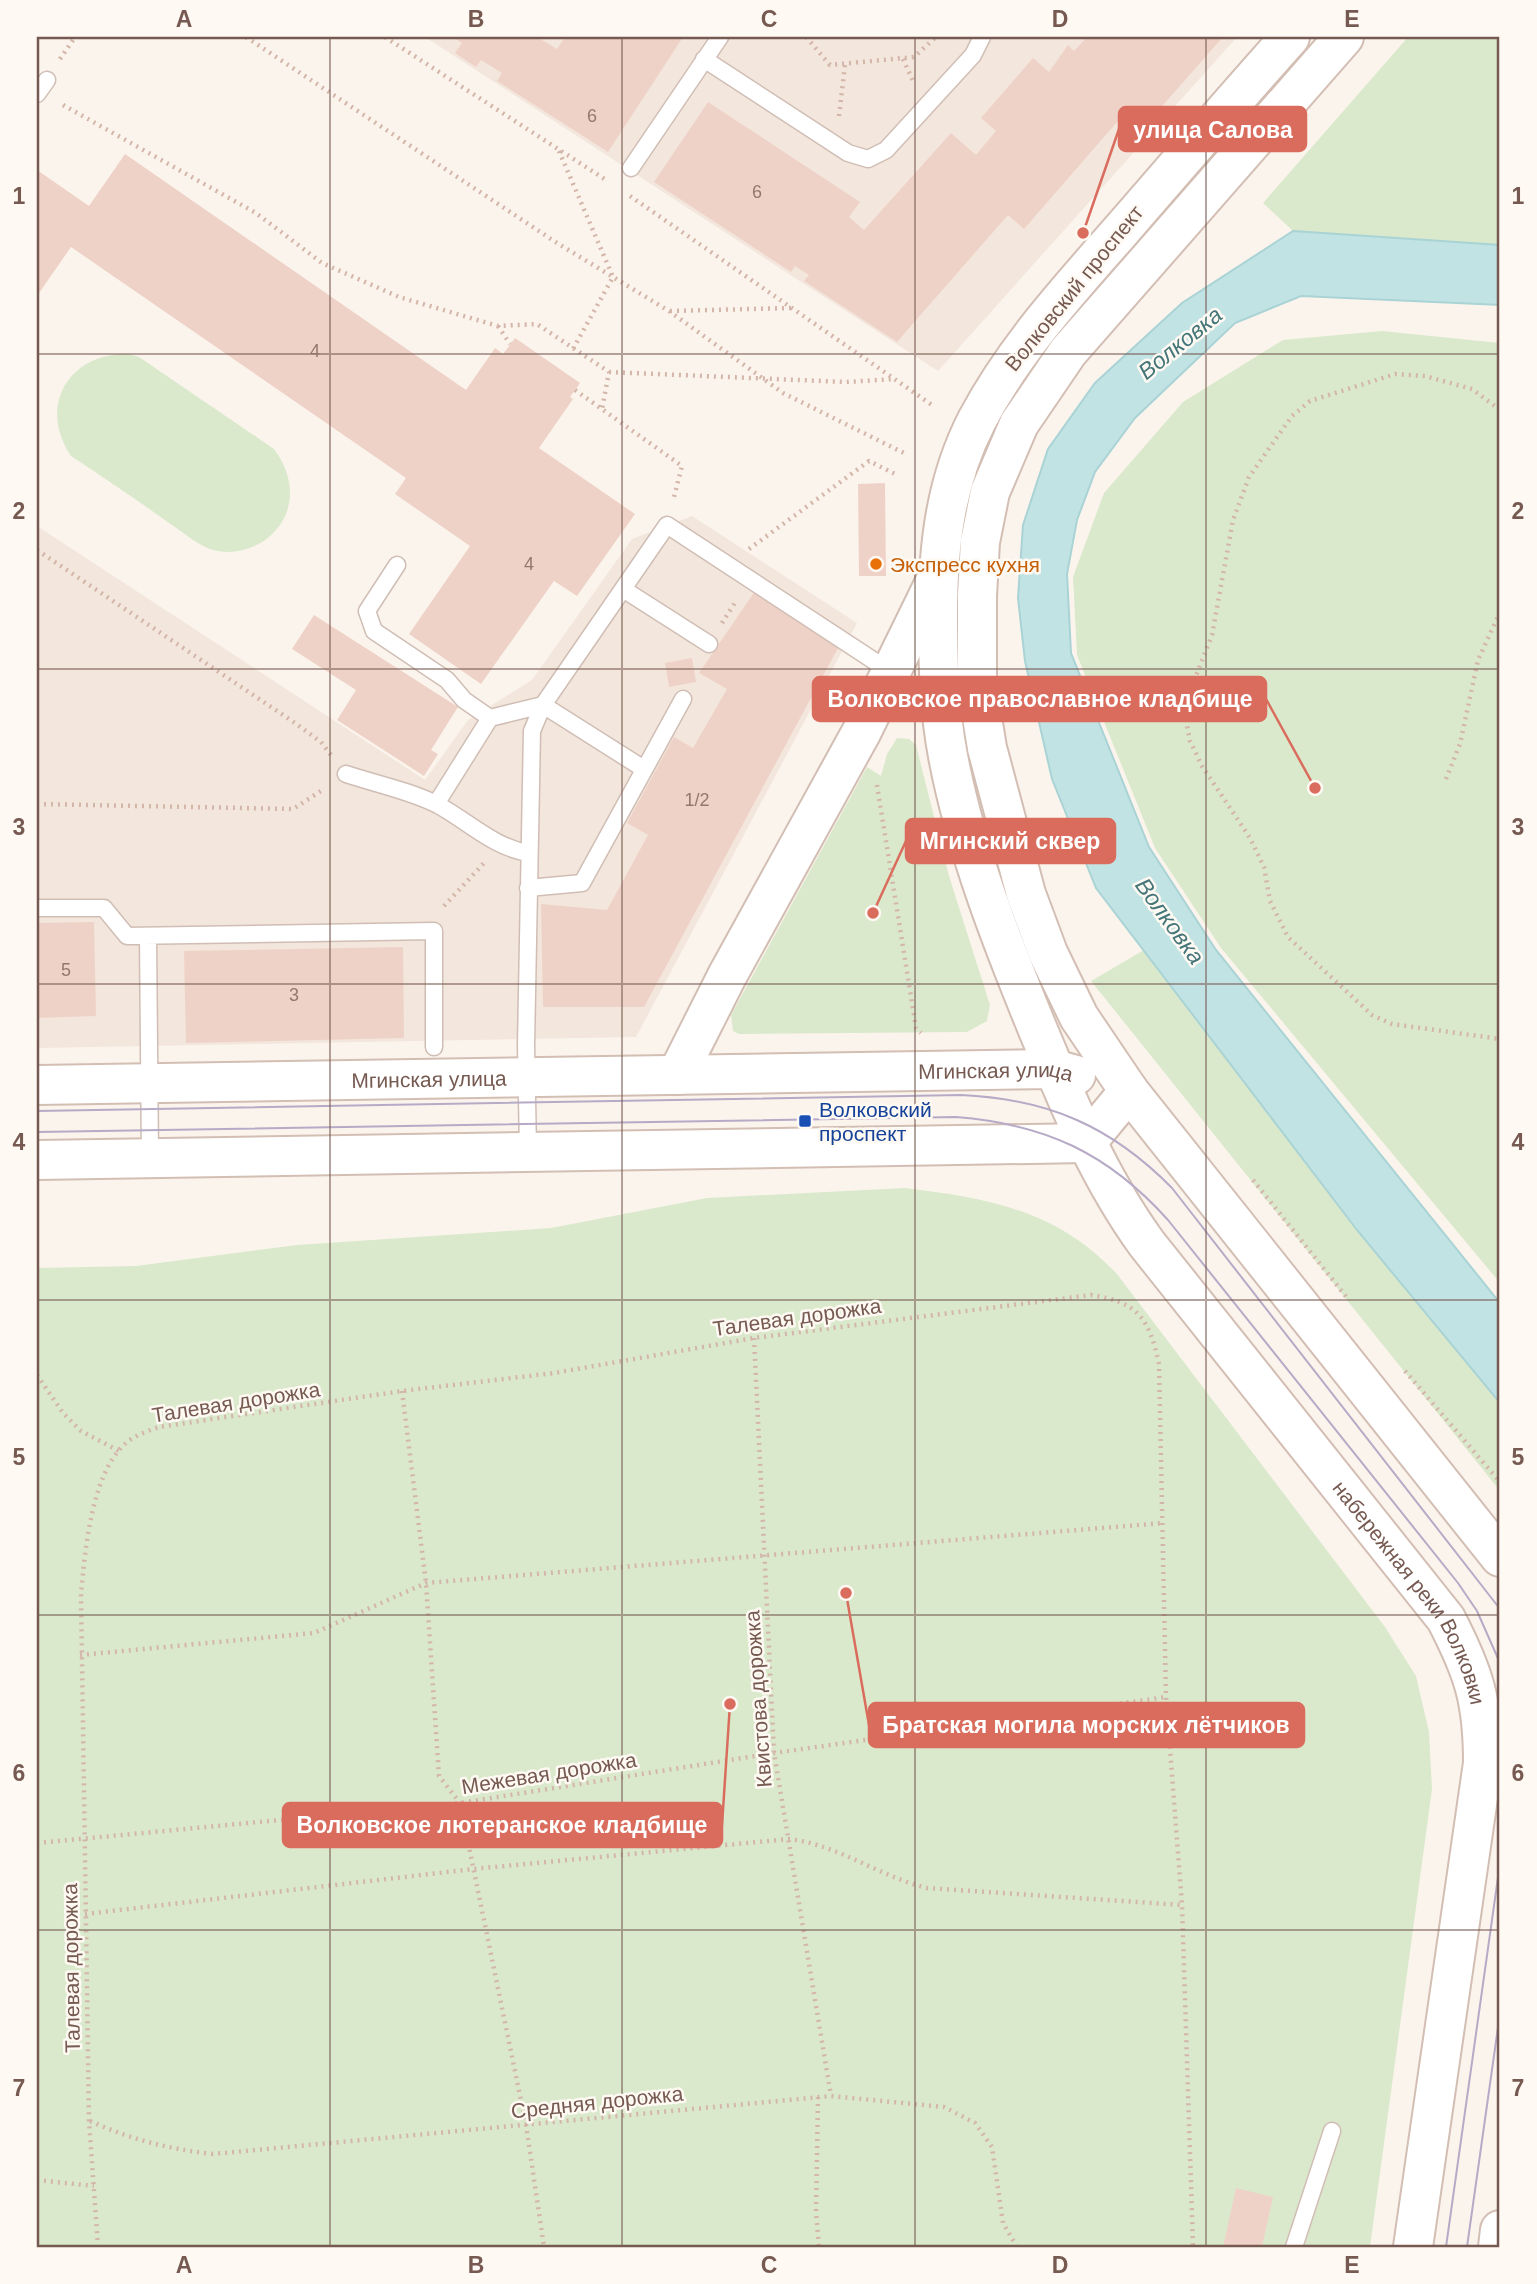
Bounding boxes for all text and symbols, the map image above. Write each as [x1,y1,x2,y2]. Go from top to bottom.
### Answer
text: A [176,6,192,32]
text: B [468,6,484,32]
text: C [761,6,777,32]
text: D [1052,6,1068,32]
text: E [1344,6,1360,32]
house number: 6 [587,106,597,126]
callout: улица Салова [1119,107,1306,151]
text: улица Салова [1133,117,1293,143]
house number: 6 [752,182,762,202]
text: 1 [13,183,26,209]
text: 1 [1512,183,1525,209]
street label: Волковский проспект [1000,200,1148,375]
water label: Волковка [1133,301,1227,385]
house number: 4 [310,341,320,361]
text: 2 [13,498,25,524]
text: 2 [1512,498,1524,524]
place label: Экспресс кухня [890,553,1040,576]
house number: 4 [524,554,534,574]
marker: Экспресс кухня [868,556,884,572]
callout: Волковское православное кладбище [813,677,1266,721]
text: Волковское православное кладбище [828,686,1252,712]
house number: 1/2 [684,790,710,810]
text: 3 [13,814,25,840]
text: 3 [1512,814,1524,840]
callout: Мгинский сквер [906,819,1115,863]
text: Мгинский сквер [920,828,1100,854]
water label: Волковка [1130,873,1210,969]
house number: 5 [61,960,71,980]
house number: 3 [289,985,299,1005]
street label: Мгинская улица [918,1057,1076,1085]
street label: Мгинская улица [351,1066,507,1092]
place label: Волковский проспект [819,1098,932,1145]
marker: Волковский проспект [797,1113,813,1129]
text: 4 [13,1129,26,1155]
text: 4 [1512,1129,1525,1155]
street label: Талевая дорожка [711,1294,883,1340]
street label: Талевая дорожка [150,1377,322,1427]
text: 5 [13,1444,26,1470]
text: 5 [1512,1444,1525,1470]
street label: набережная реки Волковки [1329,1476,1490,1706]
street label: Квистова дорожка [740,1609,776,1788]
callout: Братская могила морских лётчиков [869,1703,1304,1747]
text: Братская могила морских лётчиков [882,1712,1290,1738]
street label: Межевая дорожка [460,1748,639,1798]
text: 6 [13,1760,25,1786]
text: 6 [1512,1760,1524,1786]
callout: Волковское лютеранское кладбище [283,1803,722,1847]
text: Волковское лютеранское кладбище [297,1812,707,1838]
street label: Талевая дорожка [58,1883,84,2053]
text: 7 [13,2075,25,2101]
text: 7 [1512,2075,1524,2101]
street label: Средняя дорожка [510,2081,685,2122]
text: A [176,2252,192,2278]
text: B [468,2252,484,2278]
text: C [761,2252,777,2278]
text: D [1052,2252,1068,2278]
text: E [1344,2252,1360,2278]

